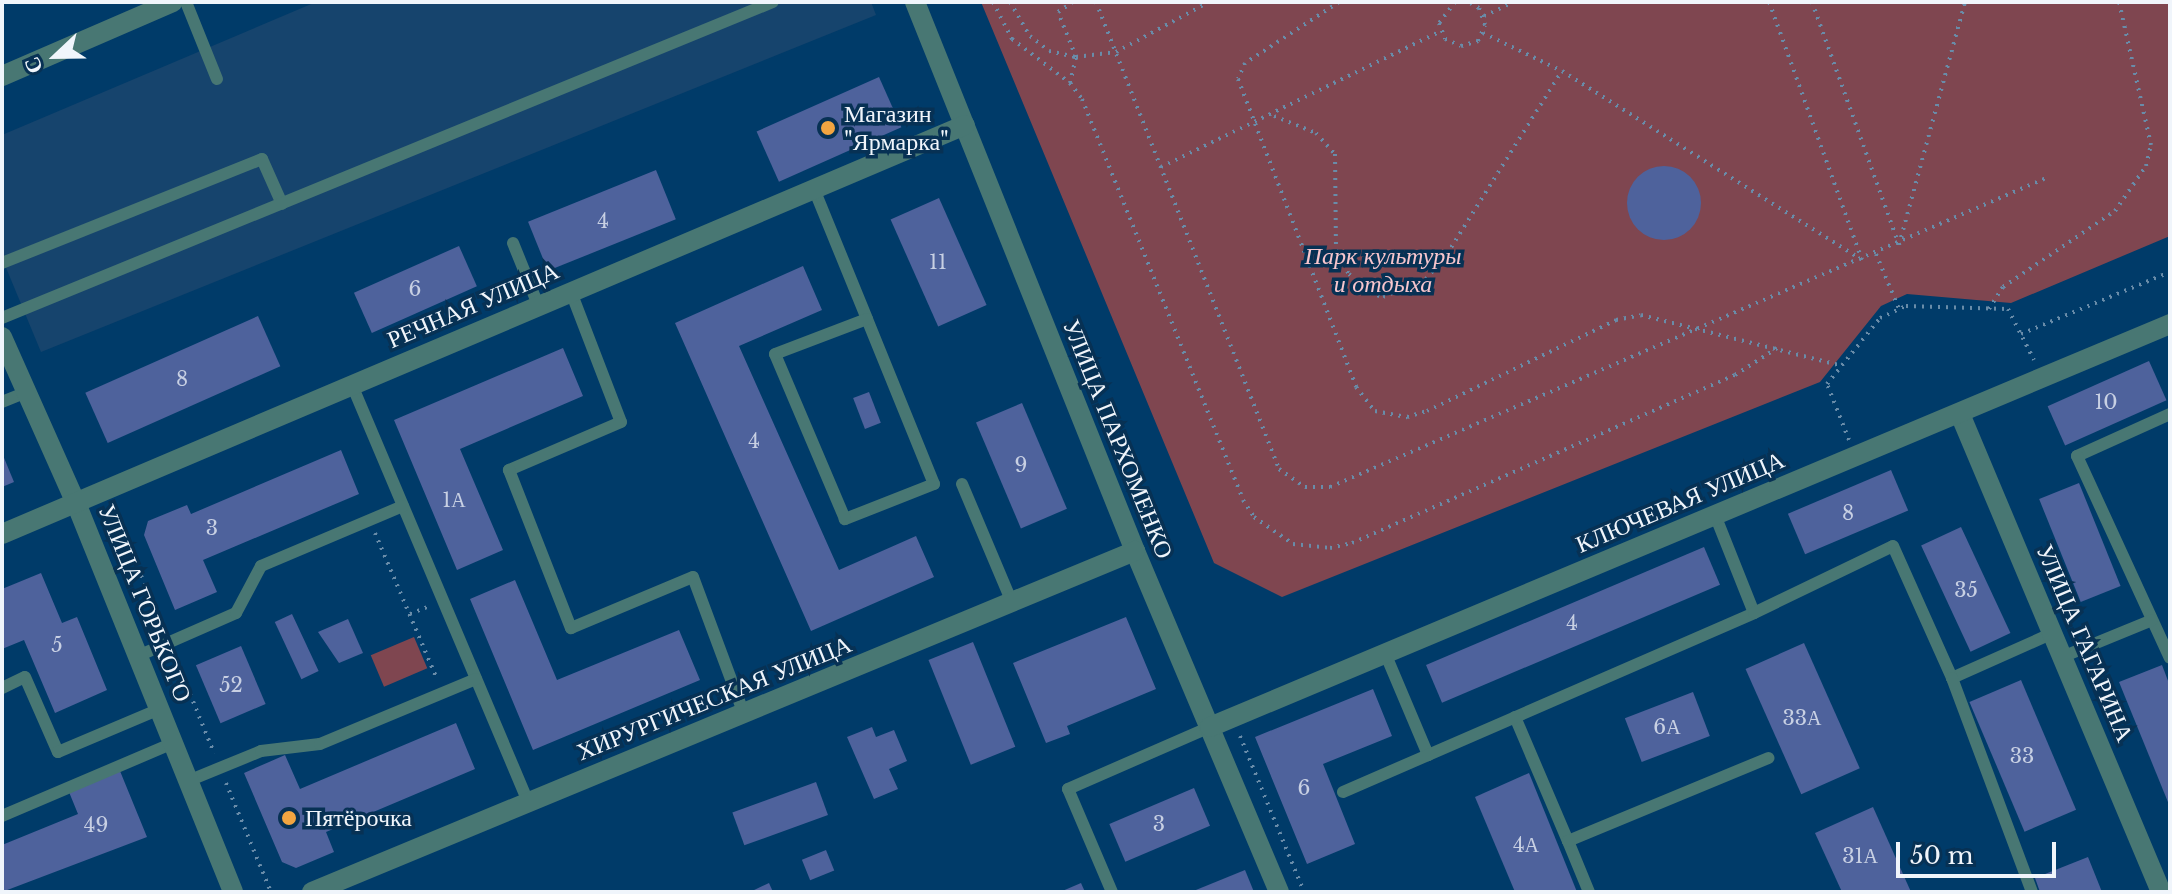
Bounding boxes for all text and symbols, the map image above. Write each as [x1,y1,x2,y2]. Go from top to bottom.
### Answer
north arrow [16,16,96,96]
text: С [18,53,49,78]
place label: Магазин "Ярмарка" [844,100,949,156]
marker: Магазин "Ярмарка" [819,119,837,137]
house number: 4 [597,209,609,233]
park label: Парк культуры и отдыха [1305,242,1461,298]
house number: 11 [929,250,947,274]
street label: РЕЧНАЯ УЛИЦА [383,256,563,354]
house number: 6 [409,277,421,301]
street label: УЛИЦА ПАРХОМЕНКО [1057,315,1179,563]
house number: 8 [176,367,188,391]
house number: 10 [2094,390,2118,414]
house number: 4 [748,429,760,453]
street label: КЛЮЧЕВАЯ УЛИЦА [1571,445,1789,559]
house number: 9 [1015,453,1027,477]
house number: 1А [442,488,466,512]
street label: УЛИЦА ГОРЬКОГО [92,500,198,706]
house number: 8 [1842,501,1854,525]
house number: 3 [206,516,218,540]
street label: УЛИЦА ГАГАРИНА [2030,540,2140,746]
house number: 35 [1954,578,1978,602]
house number: 4 [1566,611,1578,635]
street label: ХИРУРГИЧЕСКАЯ УЛИЦА [572,630,856,766]
house number: 5 [51,633,63,657]
house number: 52 [219,673,243,697]
house number: 33А [1782,706,1822,730]
house number: 6А [1653,715,1681,739]
house number: 33 [2010,744,2034,768]
house number: 6 [1298,776,1310,800]
place label: Пятёрочка [305,804,412,832]
marker: Пятёрочка [280,809,298,827]
house number: 3 [1153,812,1165,836]
house number: 49 [84,813,108,837]
scale bar [1900,826,2060,876]
house number: 4А [1513,833,1539,857]
text: 50 m [1910,841,1973,870]
house number: 31А [1842,844,1878,868]

